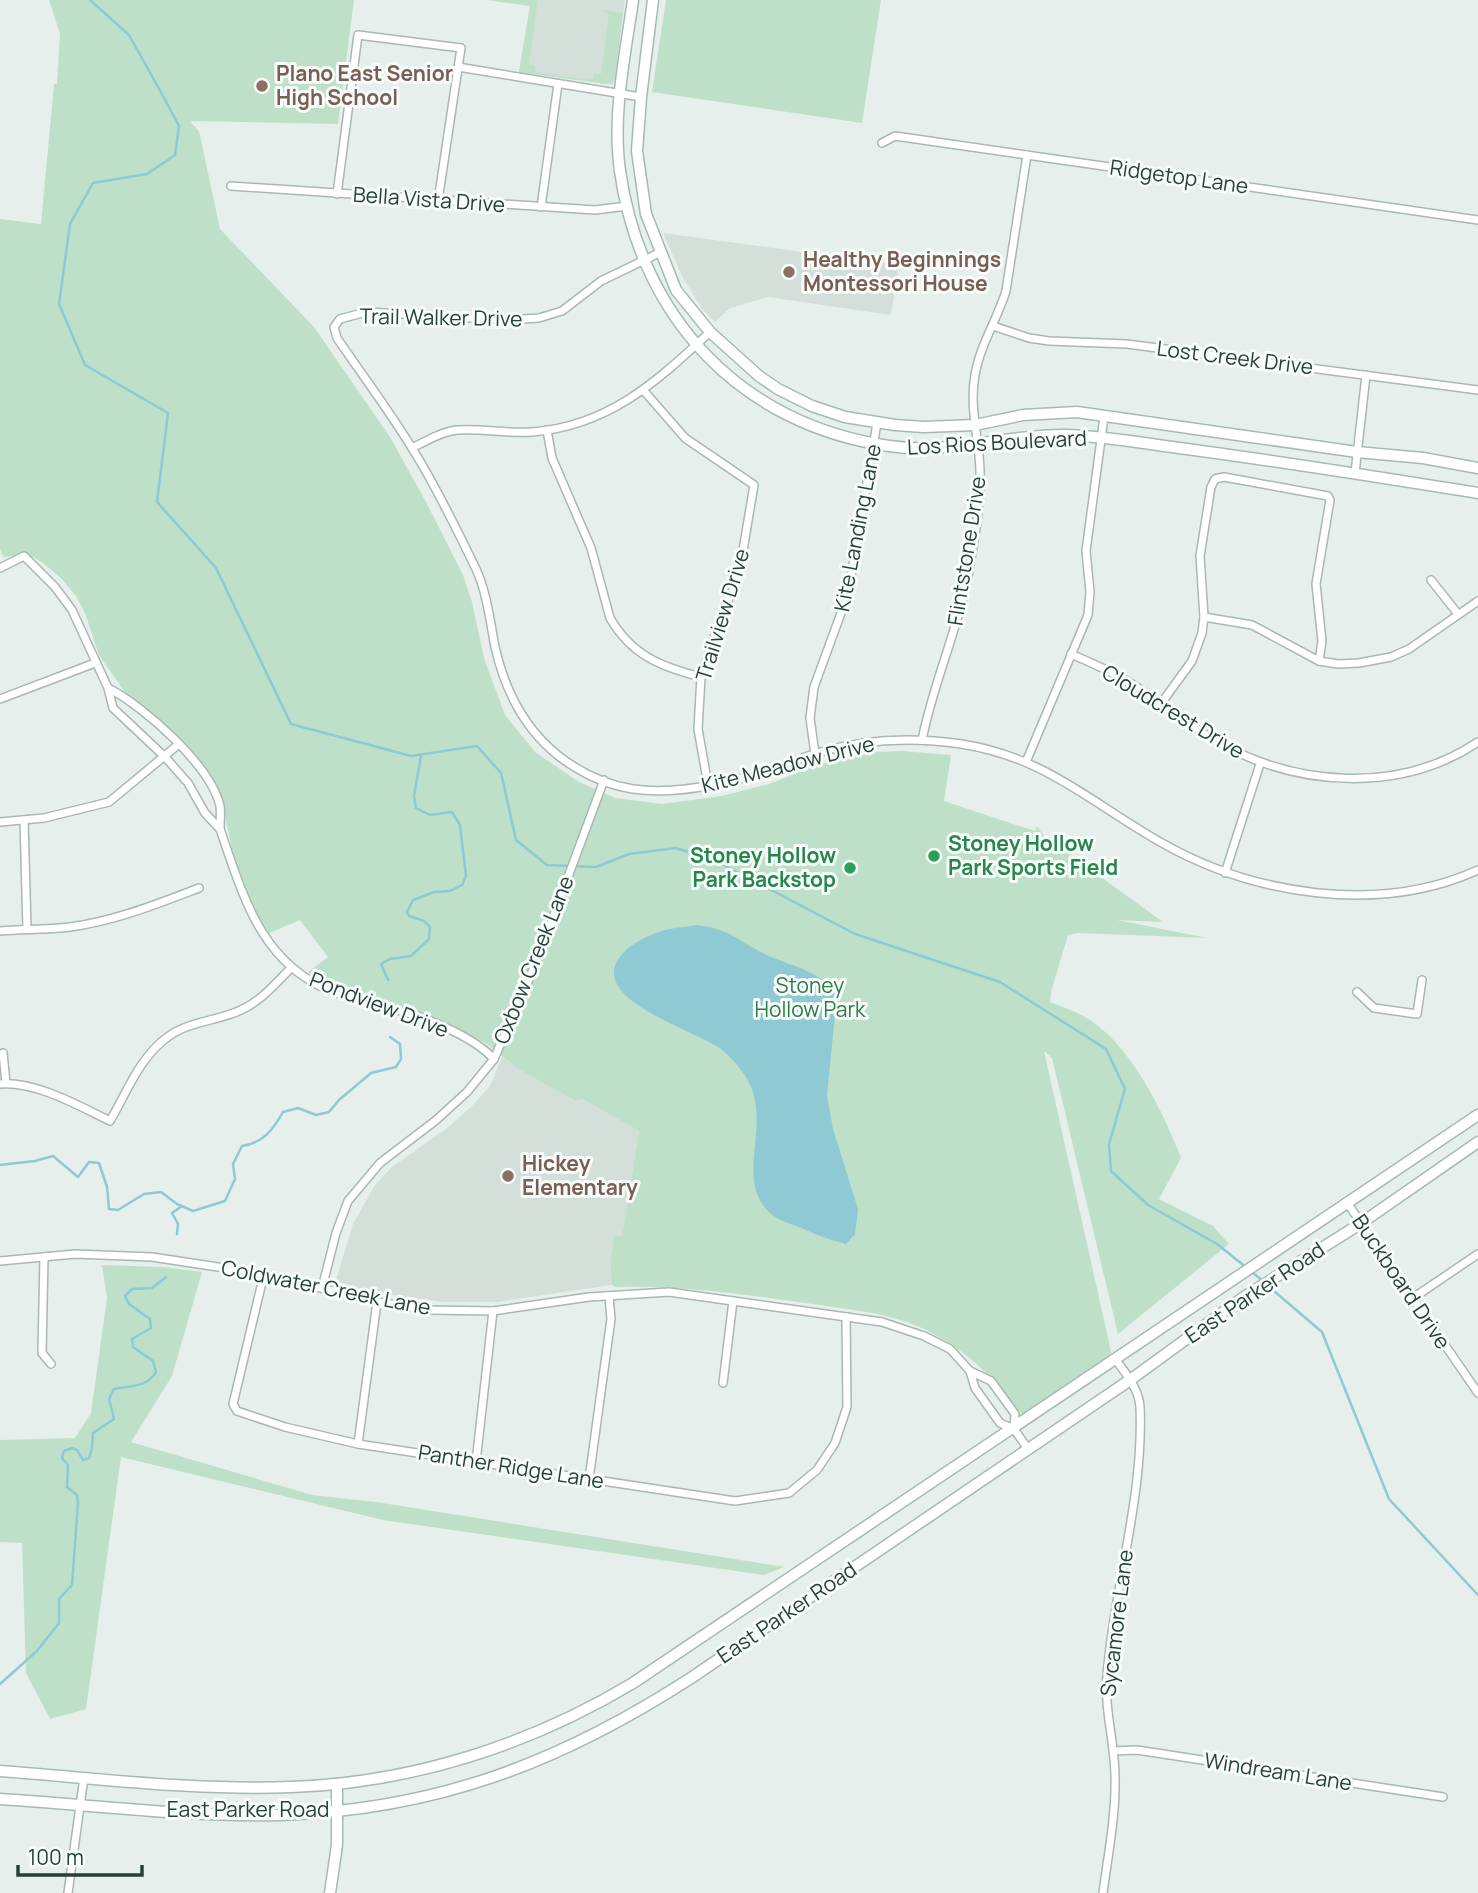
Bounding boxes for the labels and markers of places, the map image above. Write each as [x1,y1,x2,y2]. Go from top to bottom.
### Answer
place label: Plano East Senior High School [276,59,453,111]
marker: Plano East Senior High School [254,78,270,94]
place label: Healthy Beginnings Montessori House [803,245,1001,297]
marker: Healthy Beginnings Montessori House [781,264,797,280]
place label: Stoney Hollow Park Sports Field [948,829,1118,881]
place label: Stoney Hollow Park Backstop [690,841,836,893]
marker: Stoney Hollow Park Sports Field [926,848,942,864]
marker: Stoney Hollow Park Backstop [842,860,858,876]
place label: Hickey Elementary [522,1149,638,1201]
marker: Hickey Elementary [500,1168,516,1184]

